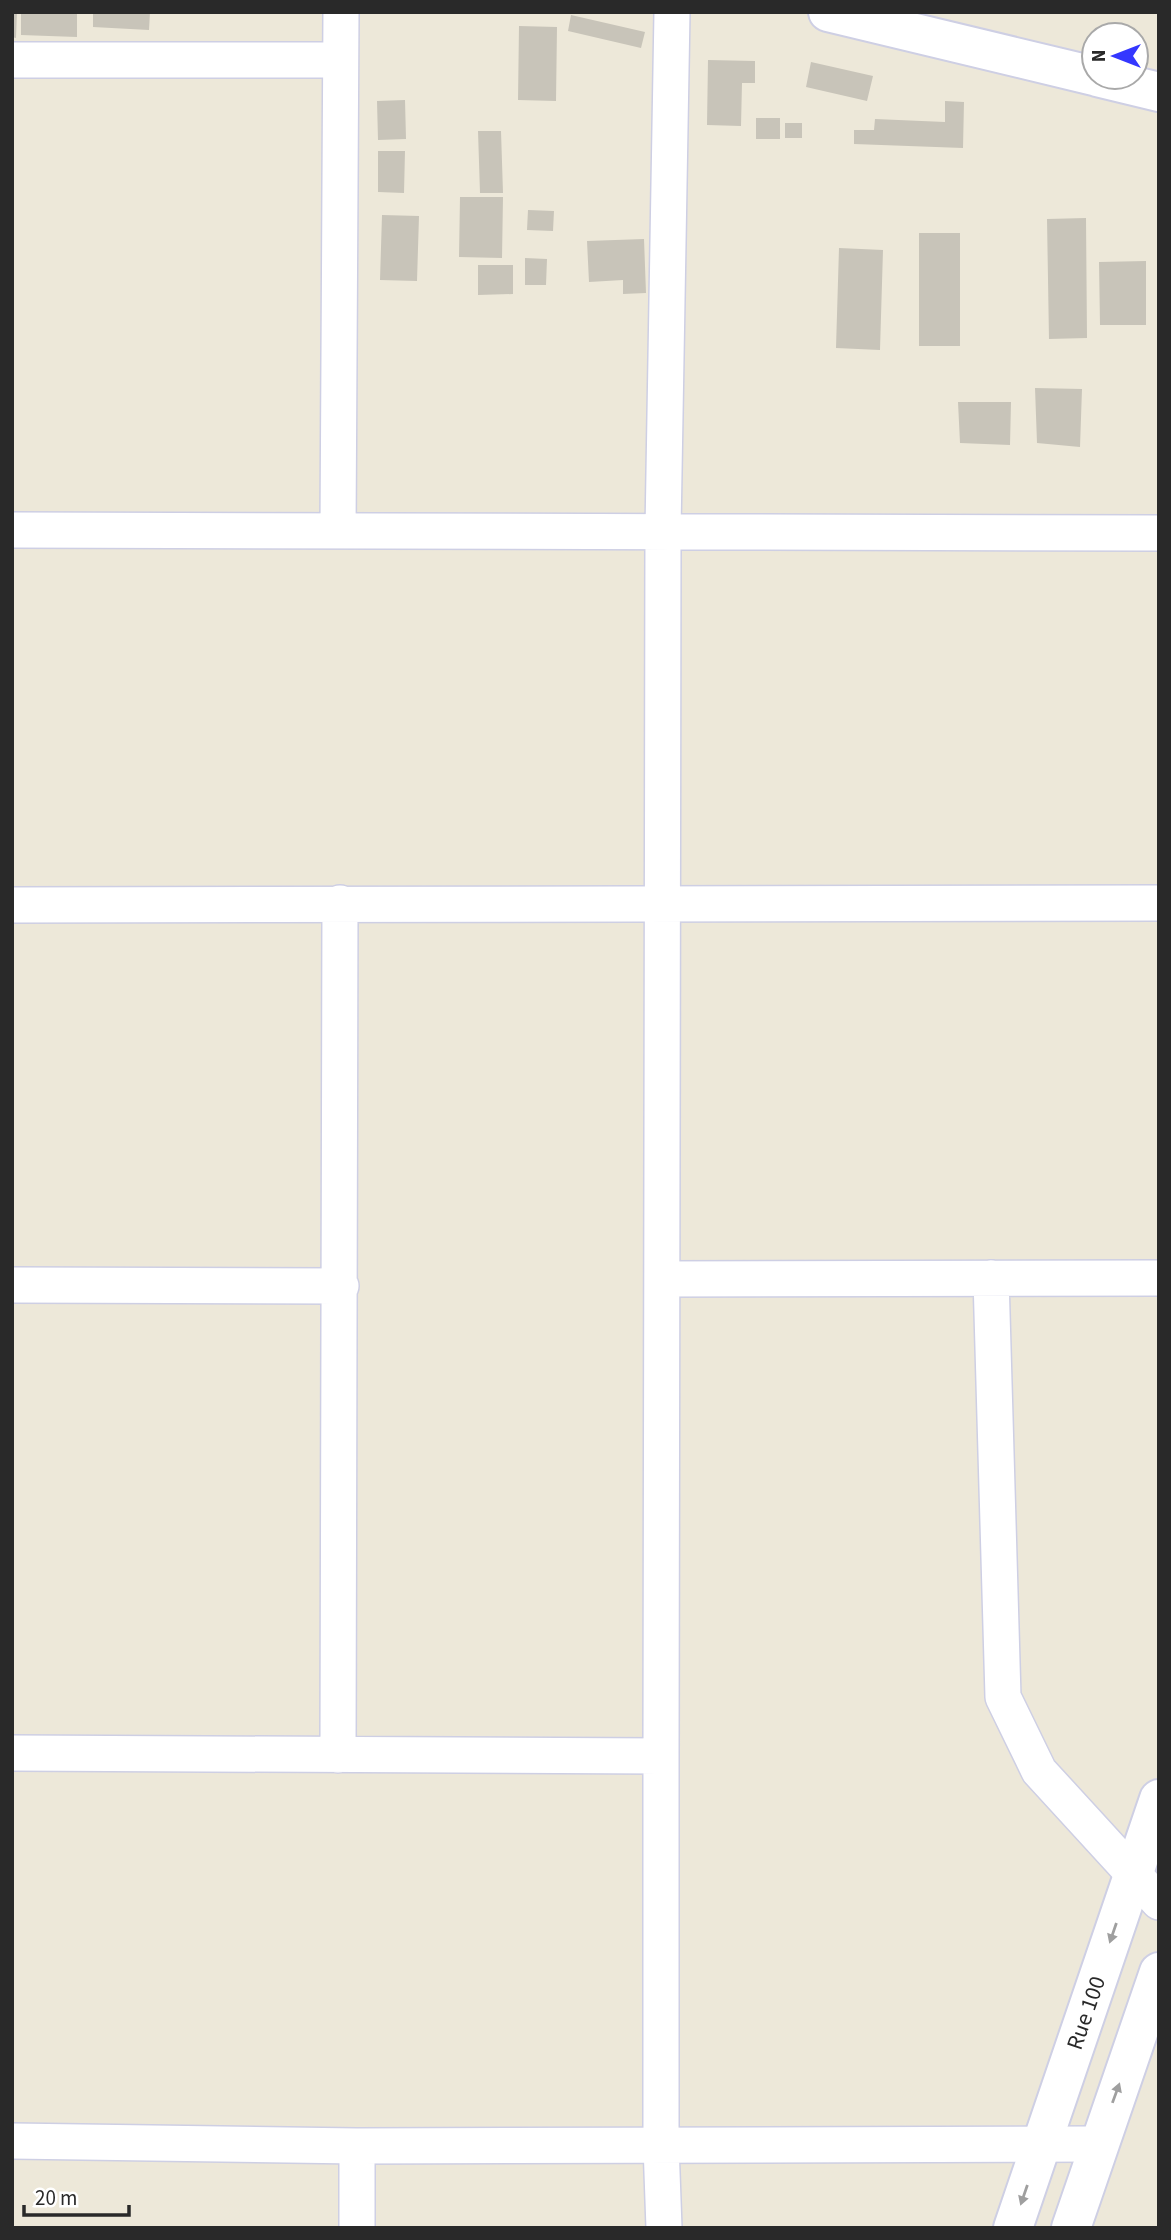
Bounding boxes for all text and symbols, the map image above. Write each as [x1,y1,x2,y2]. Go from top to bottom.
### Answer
north arrow [1080,21,1150,91]
text: N [1086,50,1113,62]
one-way arrow [1107,1922,1118,1943]
street label: Rue 100 [1058,1972,1114,2054]
one-way arrow [1111,2083,1122,2104]
scale bar [24,2174,130,2218]
text: 20 m [35,2183,77,2213]
one-way arrow [1018,2184,1029,2205]

